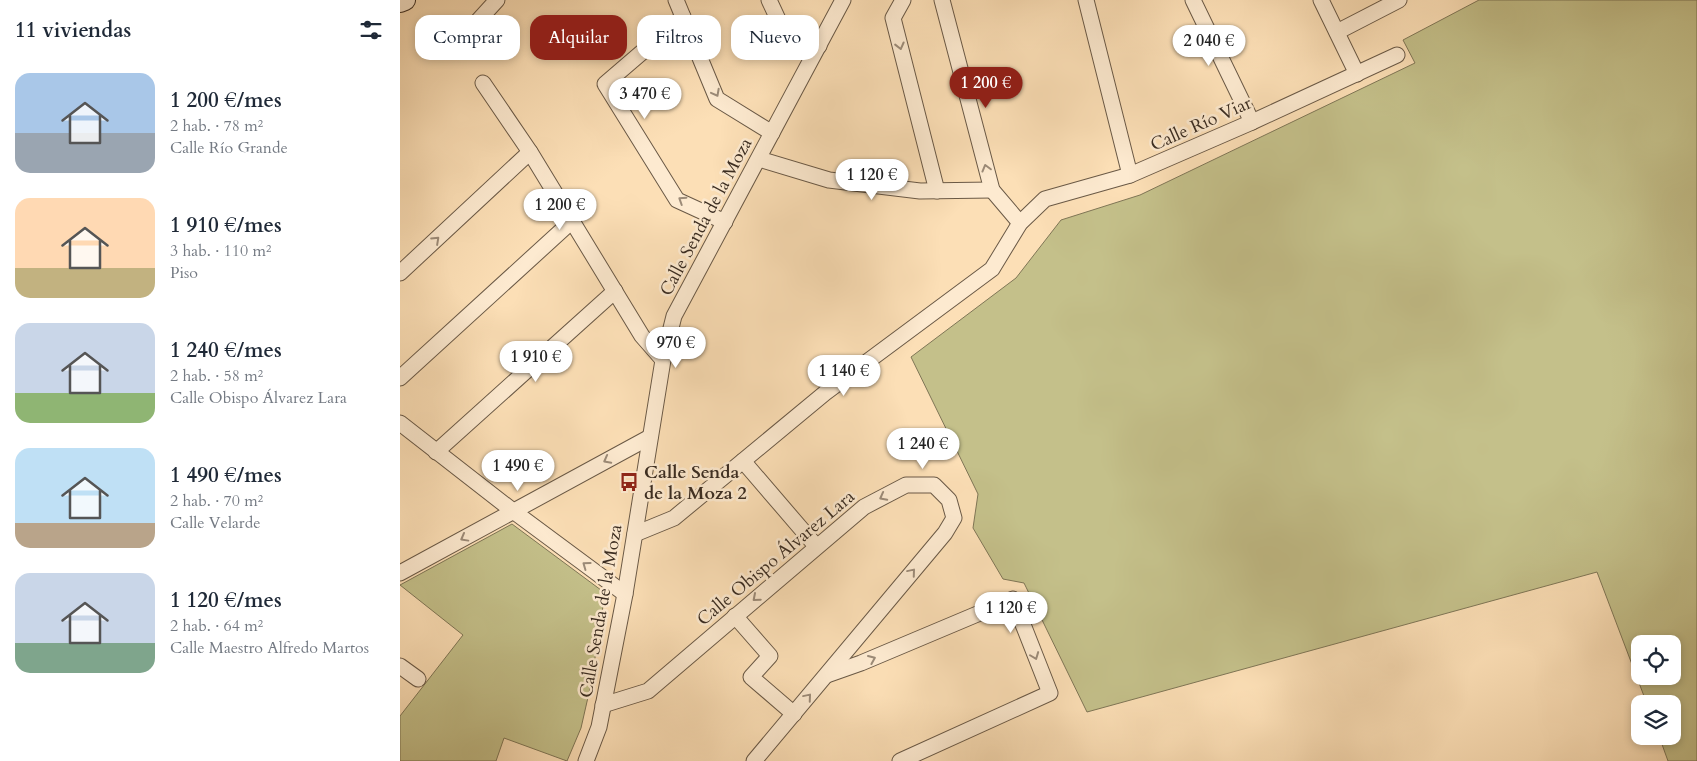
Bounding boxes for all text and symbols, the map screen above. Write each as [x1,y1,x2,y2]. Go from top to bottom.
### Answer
chip: Comprar [415,15,520,60]
chip: Alquilar [530,15,627,60]
chip: Filtros [637,15,721,60]
chip: Nuevo [731,15,819,60]
text: 11 viviendas [15,16,131,45]
icon: filters [357,16,385,44]
pin: 2 040 € [1163,24,1255,67]
text: 2 040 € [1184,30,1234,52]
one-way arrow [894,41,905,50]
pin: 1 200 € [940,66,1032,109]
text: 1 200 € [961,72,1011,94]
pin: 3 470 € [599,78,691,120]
text: 3 470 € [620,83,670,105]
text: 1 200 €/mes [170,86,282,115]
one-way arrow [710,88,720,97]
street label: Calle Río Viar [1146,90,1256,157]
icon: home [55,93,115,153]
text: 2 hab. · 78 m² [170,115,263,137]
street label: Calle Senda de la Moza [654,133,758,300]
text: Calle Río Grande [170,137,288,159]
pin: 1 120 € [826,158,918,201]
one-way arrow [981,163,992,172]
text: 1 120 € [847,164,897,186]
pin: 1 200 € [514,188,606,231]
text: 1 200 € [535,194,585,216]
one-way arrow [678,197,687,207]
text: 1 910 €/mes [170,211,282,240]
icon: home [55,218,115,278]
one-way arrow [430,237,439,246]
text: 3 hab. · 110 m² [170,240,271,262]
text: Piso [170,262,198,284]
pin: 970 € [641,326,711,369]
text: 970 € [657,332,695,354]
text: 1 240 €/mes [170,336,282,365]
pin: 1 910 € [490,340,582,383]
icon: home [55,343,115,403]
text: 1 910 € [511,346,561,368]
pin: 1 140 € [798,354,890,397]
text: 1 140 € [819,360,869,382]
text: 2 hab. · 58 m² [170,365,263,387]
text: Calle Obispo Álvarez Lara [170,387,347,409]
pin: 1 240 € [877,428,969,470]
text: 1 240 € [898,433,948,455]
pin: 1 490 € [472,450,564,492]
one-way arrow [604,454,613,464]
text: 1 490 € [493,455,543,477]
place label: Calle Senda de la Moza 2 [644,460,747,506]
text: 1 490 €/mes [170,461,282,490]
icon: home [55,468,115,528]
bus stop icon: Calle Senda de la Moza 2 [618,471,640,493]
street label: Calle Obispo Álvarez Lara [692,484,860,632]
text: 2 hab. · 70 m² [170,490,263,512]
one-way arrow [879,491,888,501]
text: Calle Velarde [170,512,260,534]
street label: Calle Senda de la Moza [573,522,629,700]
one-way arrow [461,532,470,542]
one-way arrow [583,563,592,571]
one-way arrow [907,569,916,578]
text: 1 120 €/mes [170,586,282,615]
one-way arrow [753,592,762,601]
pin: 1 120 € [965,592,1057,634]
icon: home [55,593,115,653]
text: 1 120 € [986,597,1036,619]
text: 2 hab. · 64 m² [170,615,263,637]
map controls [1631,635,1681,745]
button: locate [1631,635,1681,685]
text: Calle Maestro Alfredo Martos [170,637,369,659]
one-way arrow [1029,651,1040,660]
one-way arrow [867,655,876,665]
one-way arrow [802,694,811,703]
button: layers [1631,695,1681,745]

